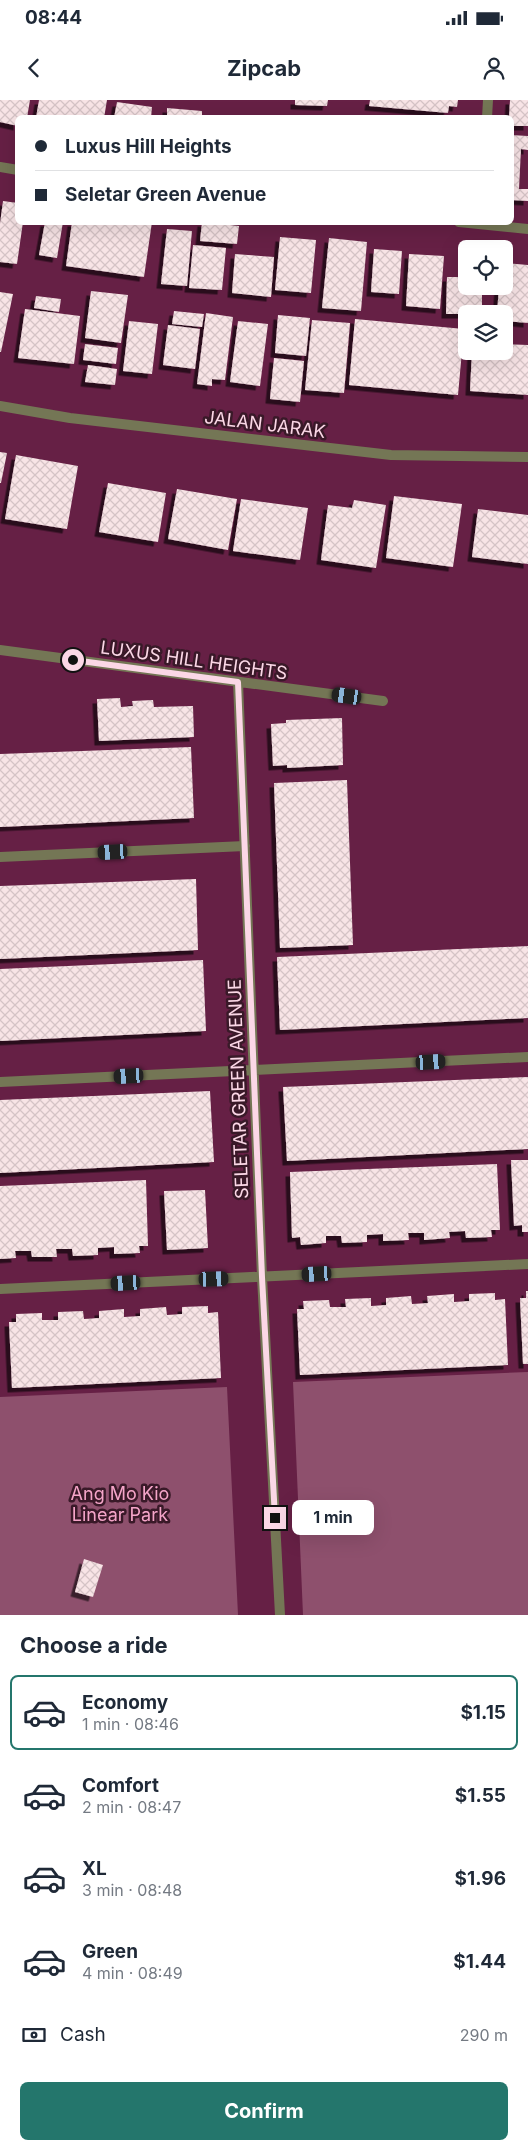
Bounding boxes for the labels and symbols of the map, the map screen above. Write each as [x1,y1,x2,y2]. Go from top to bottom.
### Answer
street label: JALAN JARAK [203,406,327,442]
street label: LUXUS HILL HEIGHTS [99,636,289,684]
route start [62,649,84,671]
car [331,686,362,706]
car [97,844,128,860]
street label: SELETAR GREEN AVENUE [224,979,252,1199]
car [415,1054,446,1070]
car [113,1068,144,1084]
car [301,1266,332,1282]
car [198,1271,229,1287]
car [110,1275,141,1291]
park label: Ang Mo Kio Linear Park [71,1483,169,1525]
callout: 1 min [292,1500,375,1536]
route end [264,1507,286,1529]

